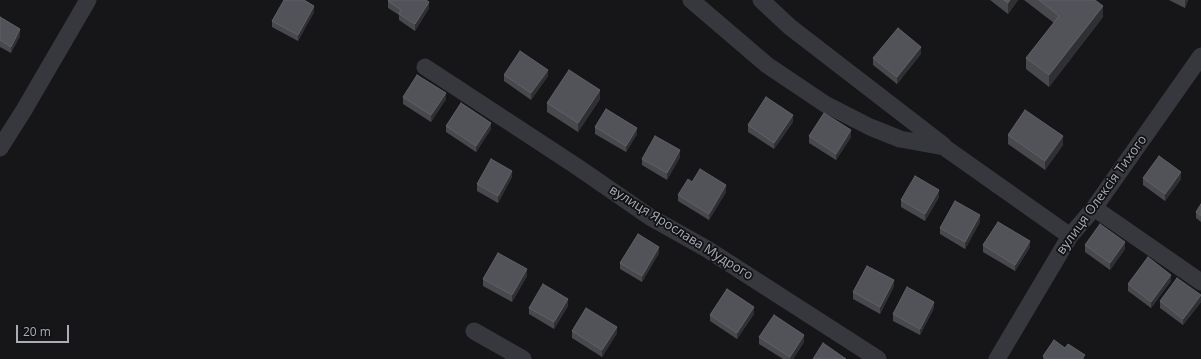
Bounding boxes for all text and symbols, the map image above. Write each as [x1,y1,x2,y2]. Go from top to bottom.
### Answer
street label: вулиця Олексія Тихого [1054,132,1150,258]
street label: вулиця Ярослава Мудрого [606,182,756,284]
scale bar [18,317,71,343]
text: 20 m [23,323,51,340]

